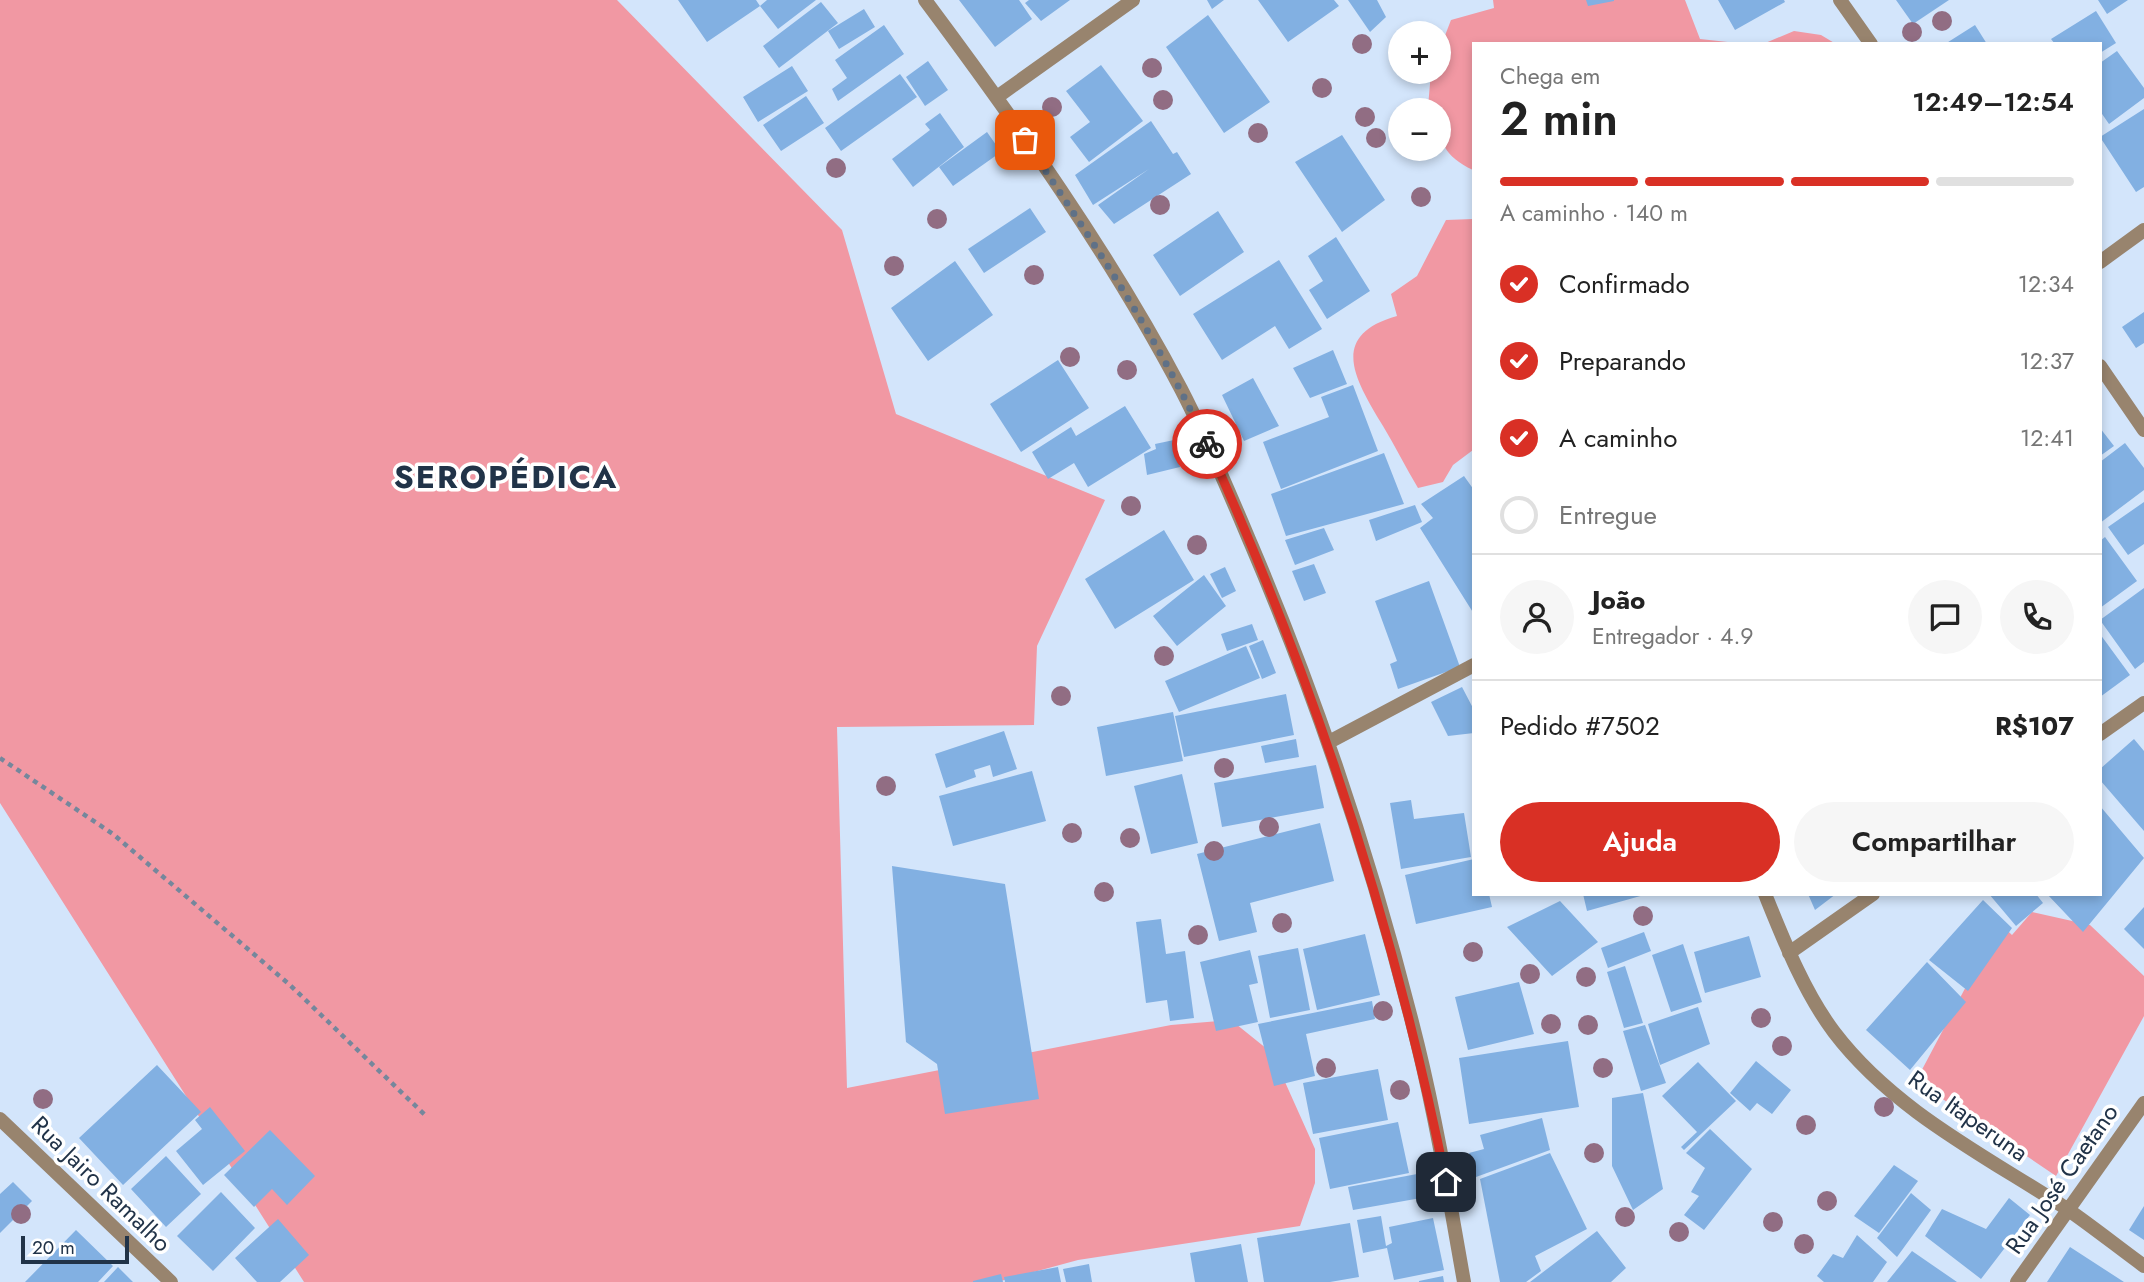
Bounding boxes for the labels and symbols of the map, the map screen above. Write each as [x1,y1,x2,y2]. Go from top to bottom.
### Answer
pin [995,110,1055,170]
courier [1172,409,1242,479]
district label: SEROPÉDICA [394,454,618,500]
street label: Rua Itaperuna [1901,1061,2035,1170]
street label: Rua José Caetano [1997,1096,2126,1261]
street label: Rua Jairo Ramalho [23,1107,179,1260]
pin [1416,1152,1476,1212]
scale bar [21,1233,130,1265]

